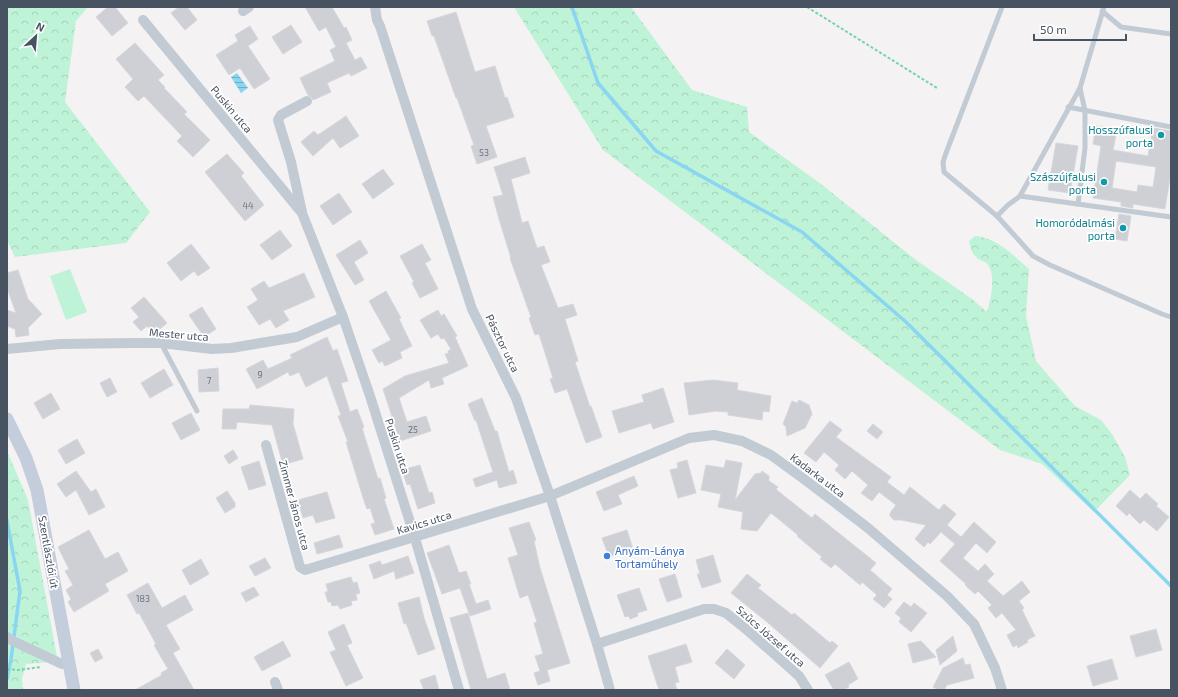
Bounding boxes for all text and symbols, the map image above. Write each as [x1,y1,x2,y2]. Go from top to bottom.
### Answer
north arrow [16,16,56,56]
scale bar [1034,16,1126,42]
text: N [34,19,47,34]
text: 50 m [1040,22,1067,36]
street label: Puskin utca [209,83,255,135]
place label: Hosszúfalusi porta [1088,123,1153,149]
marker: Hosszúfalusi porta [1156,130,1166,140]
house number: 53 [479,147,489,158]
place label: Szászújfalusi porta [1030,170,1096,196]
marker: Szászújfalusi porta [1099,177,1109,187]
house number: 44 [242,200,254,211]
place label: Homoródalmási porta [1035,216,1115,242]
marker: Homoródalmási porta [1118,223,1128,233]
street label: Pásztor utca [483,312,523,374]
street label: Mester utca [149,325,209,343]
house number: 9 [257,369,263,380]
house number: 7 [207,375,212,386]
street label: Puskin utca [383,417,413,475]
house number: 25 [408,424,418,435]
street label: Kadarka utca [788,450,848,500]
street label: Zimmer János utca [277,458,313,552]
street label: Kavics utca [395,508,453,536]
street label: Szentlászlói út [36,514,62,590]
place label: Anyám-Lánya Tortaműhely [615,544,685,570]
marker: Anyám-Lánya Tortaműhely [602,551,612,561]
house number: 183 [136,593,150,604]
street label: Szűcs József utca [734,603,808,669]

